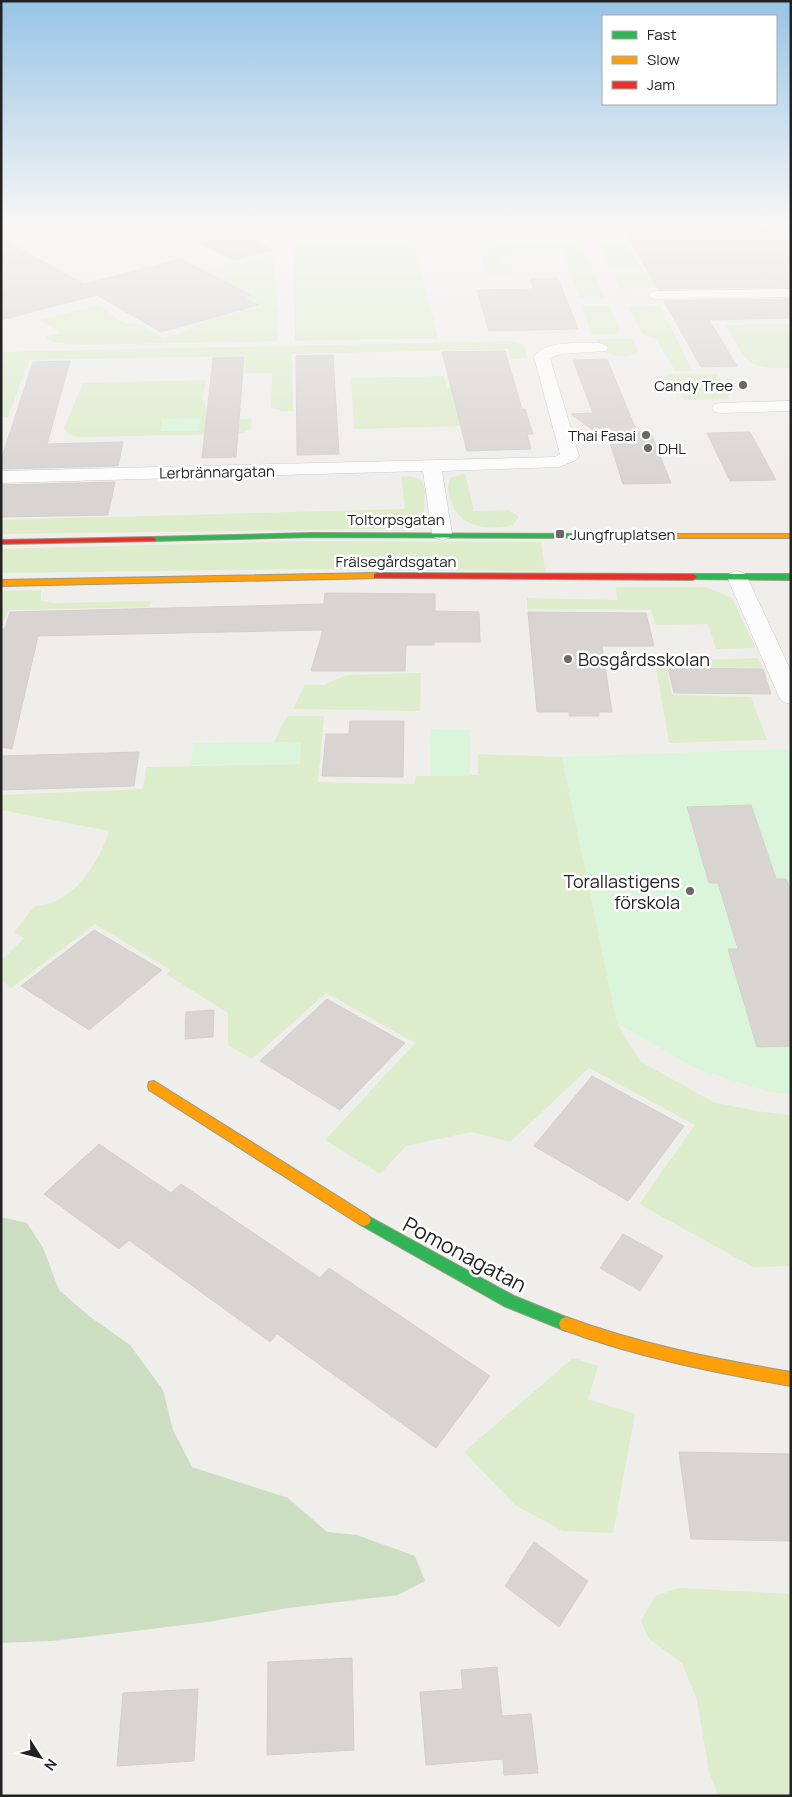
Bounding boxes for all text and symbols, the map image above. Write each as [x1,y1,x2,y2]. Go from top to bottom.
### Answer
legend [602,15,777,105]
text: Fast [647,24,676,45]
text: Slow [647,49,680,70]
text: Jam [647,74,675,95]
place label: Candy Tree [654,375,733,396]
marker: Candy Tree [737,379,749,391]
place label: Thai Fasai [568,425,636,446]
marker: Thai Fasai [640,429,652,441]
place label: DHL [658,438,686,459]
marker: DHL [642,442,654,454]
street label: Lerbrännargatan [159,460,275,484]
street label: Toltorpsgatan [347,509,445,530]
place label: Jungfruplatsen [570,524,675,545]
marker: Jungfruplatsen [554,528,566,540]
street label: Frälsegårdsgatan [336,551,456,572]
place label: Bosgårdsskolan [578,647,710,671]
marker: Bosgårdsskolan [562,653,574,665]
place label: Torallastigens förskola [564,869,680,914]
marker: Torallastigens förskola [684,885,696,897]
street label: Pomonagatan [398,1210,532,1298]
north arrow [15,1732,65,1782]
text: N [40,1755,62,1775]

